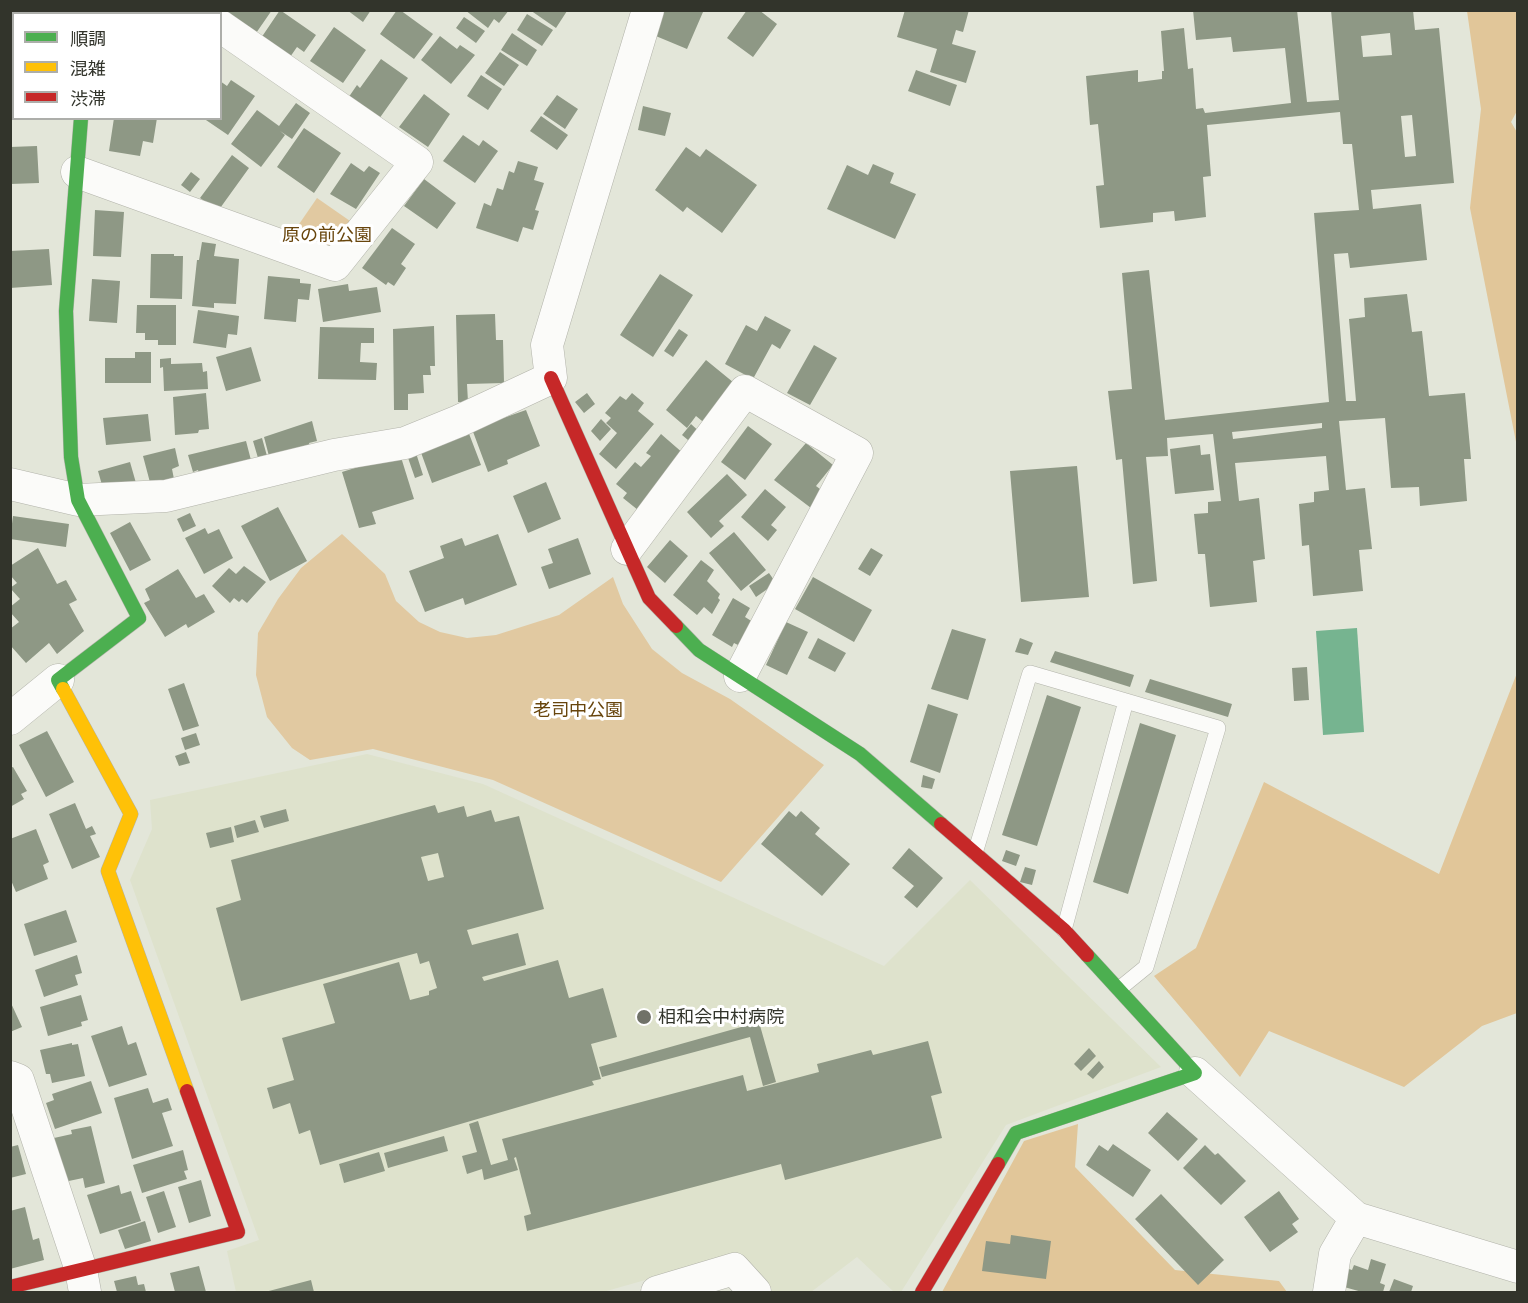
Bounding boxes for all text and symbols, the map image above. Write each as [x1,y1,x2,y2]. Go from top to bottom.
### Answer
legend [12,12,222,120]
text: 順調 [70,27,106,49]
text: 混雑 [70,57,106,79]
text: 渋滞 [70,87,106,109]
park label: 原の前公園 [282,224,372,246]
park label: 老司中公園 [533,699,623,721]
place label: 相和会中村病院 [658,1006,784,1028]
marker: 相和会中村病院 [635,1008,653,1026]

